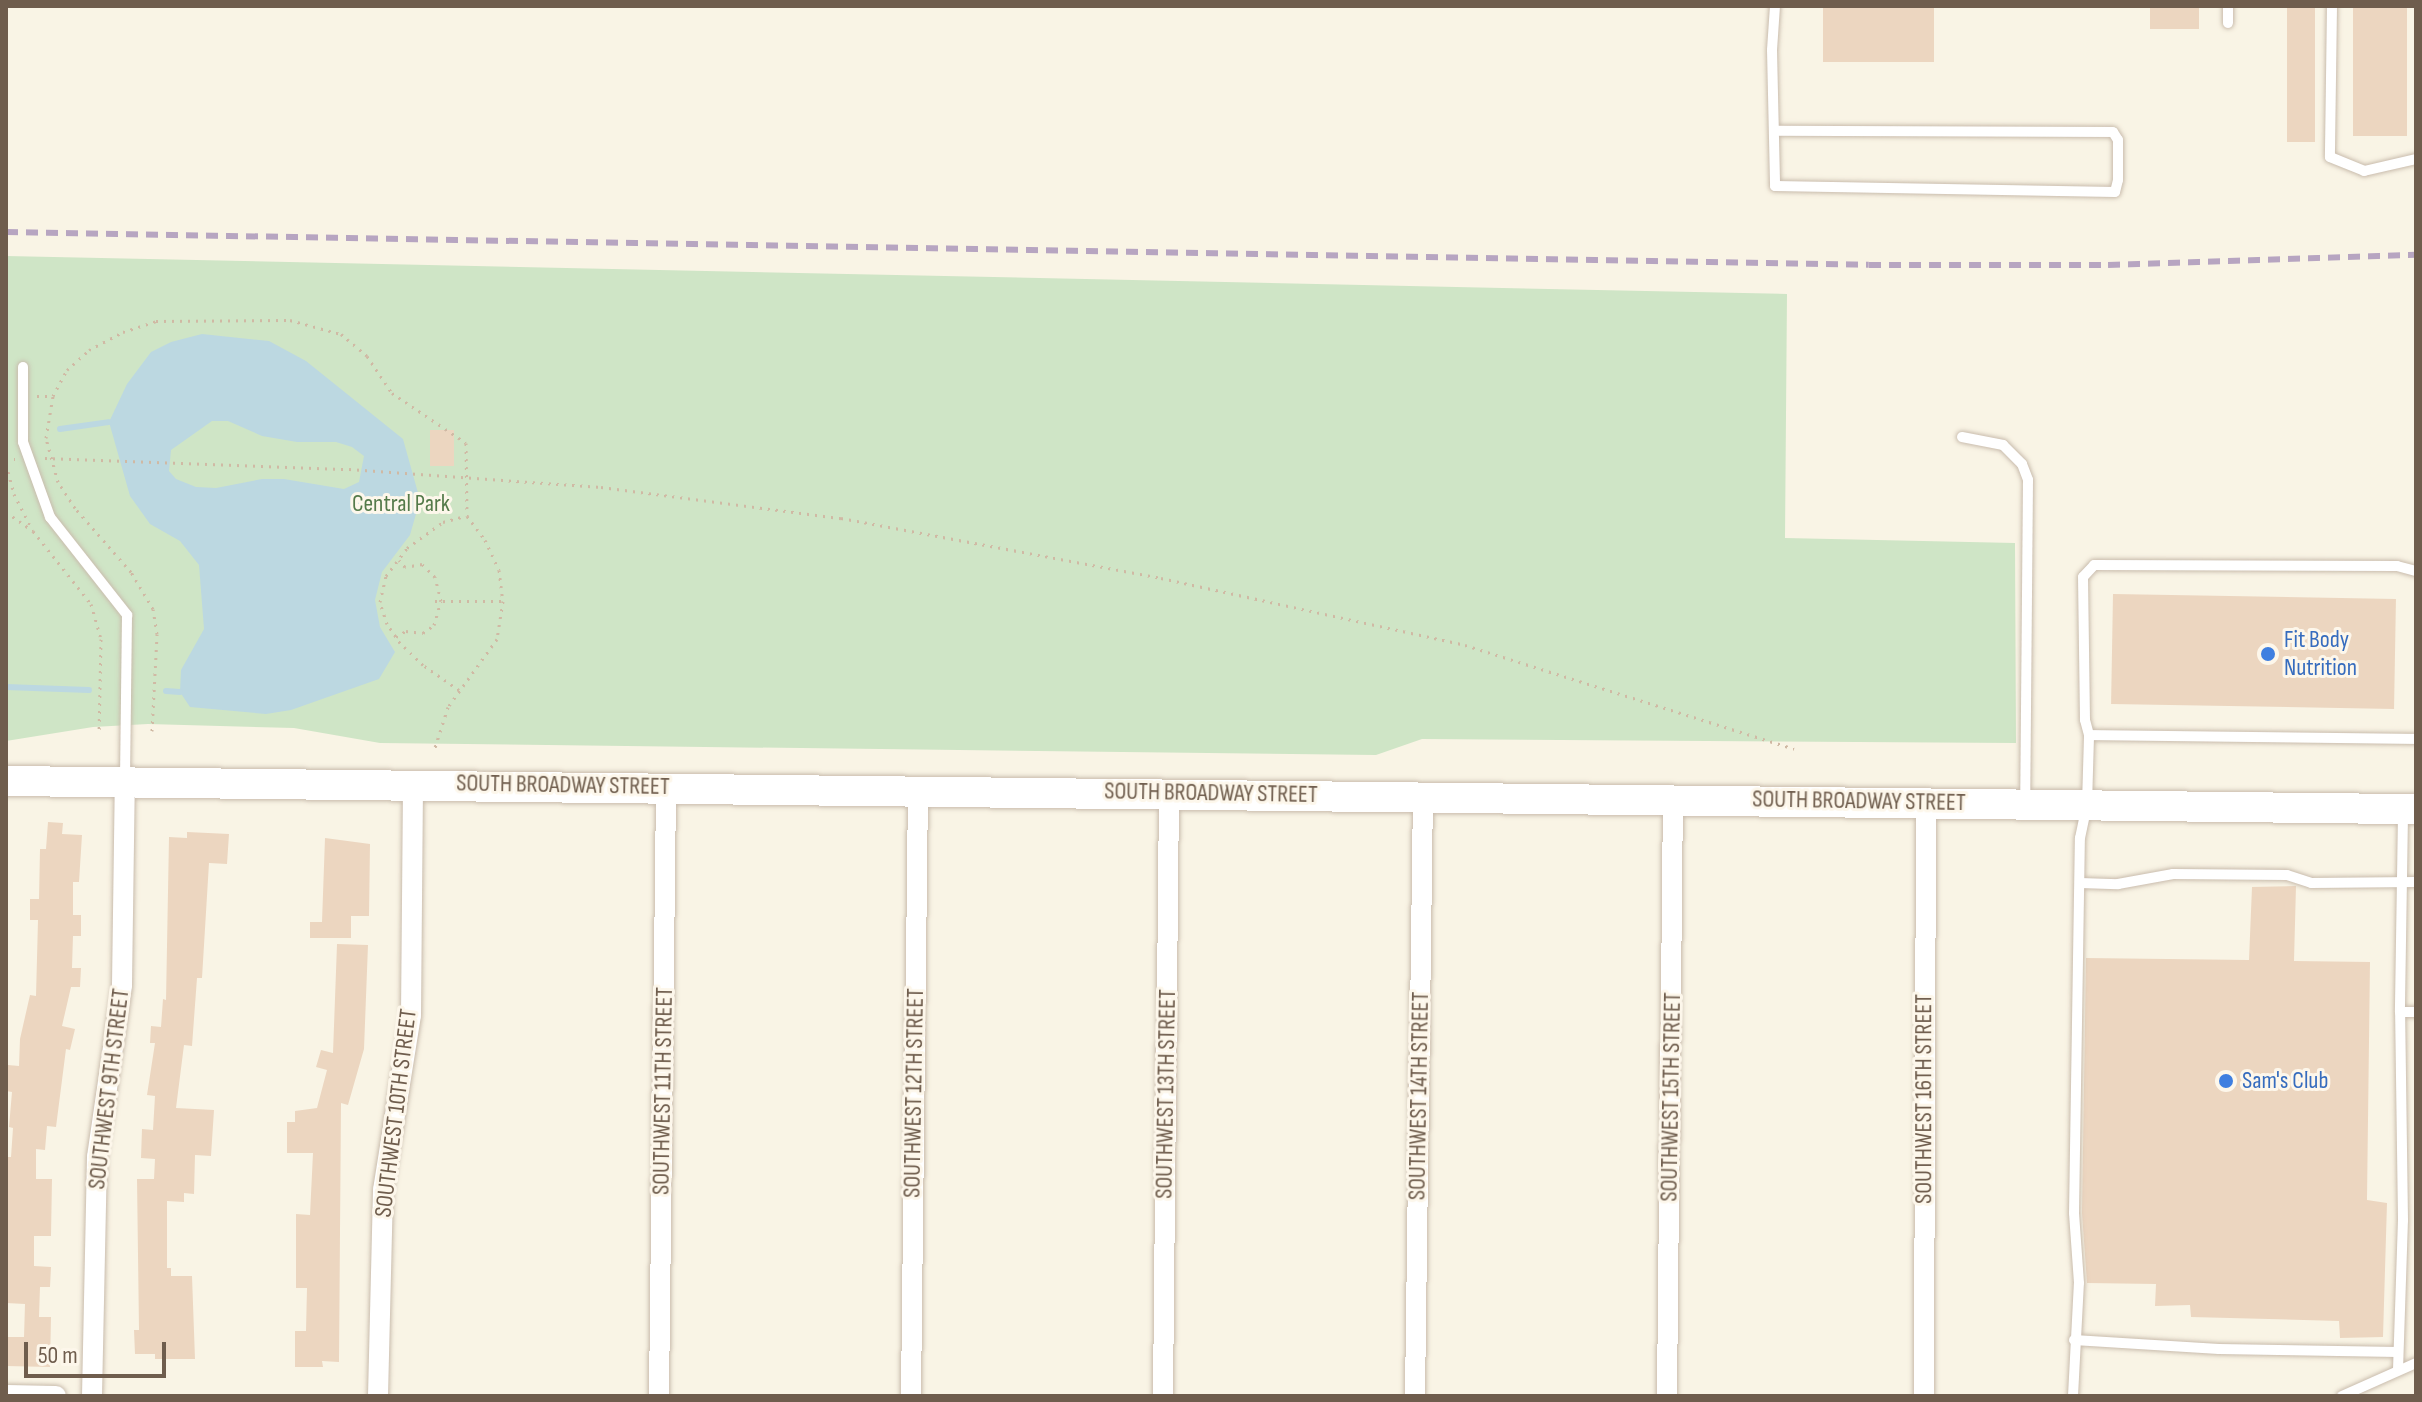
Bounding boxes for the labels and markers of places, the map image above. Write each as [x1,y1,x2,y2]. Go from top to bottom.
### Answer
place label: Fit Body Nutrition [2284,626,2357,682]
marker: Fit Body Nutrition [2259,645,2277,663]
place label: Sam's Club [2242,1067,2328,1095]
marker: Sam's Club [2217,1072,2235,1090]

